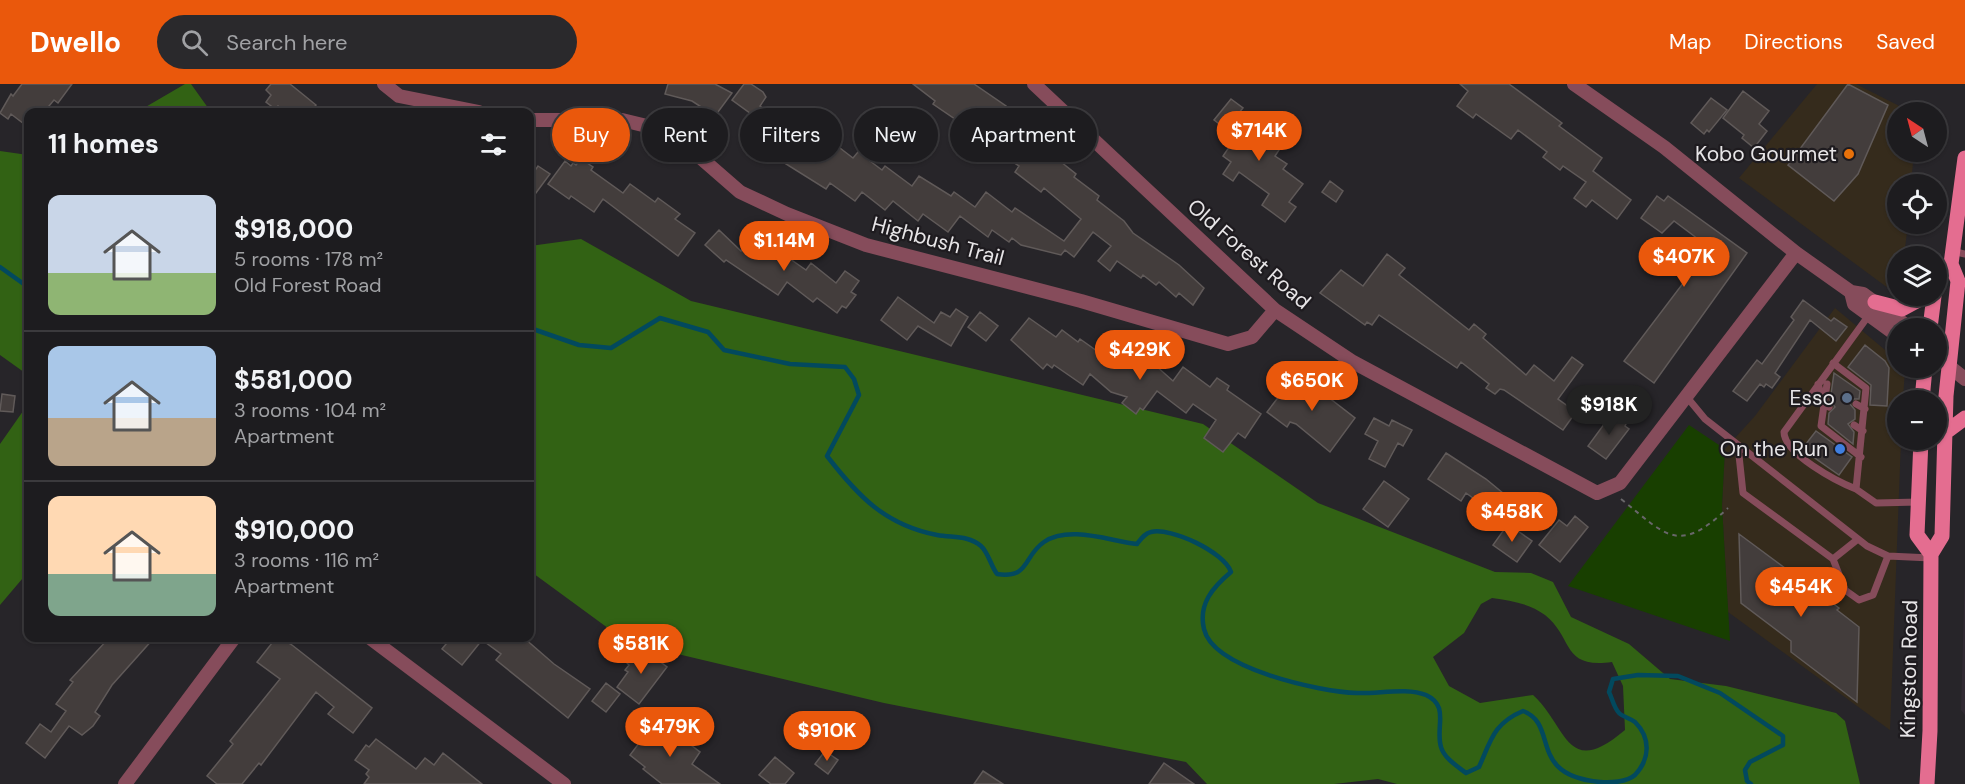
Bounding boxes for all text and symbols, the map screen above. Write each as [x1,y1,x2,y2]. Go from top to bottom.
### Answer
search box [157,15,577,69]
text: Dwello [30,24,121,61]
icon: search [178,26,211,59]
text: Search here [226,28,348,57]
text: Map [1669,28,1711,56]
text: Directions [1744,28,1843,56]
text: Saved [1876,28,1935,56]
north arrow [1887,102,1947,162]
map controls [1887,102,1947,450]
chip: Buy [552,108,630,162]
chip: Rent [642,108,728,162]
chip: Filters [740,108,842,162]
chip: New [854,108,938,162]
chip: Apartment [950,108,1097,162]
pin: $714K [1217,111,1301,162]
text: $714K [1231,117,1287,143]
text: 11 homes [48,127,159,161]
icon: filters [477,128,510,161]
place label: Kobo Gourmet [1695,140,1837,168]
marker: Kobo Gourmet [1842,147,1856,161]
button: locate [1887,174,1947,234]
street label: Old Forest Road [1181,193,1317,315]
street label: Highbush Trail [869,210,1007,272]
text: $918,000 [234,212,353,246]
icon: home [96,219,168,291]
pin: $1.14M [735,221,833,272]
text: $1.14M [753,227,815,253]
pin: $407K [1642,237,1726,288]
text: $407K [1653,243,1715,269]
text: 5 rooms · 178 m² [234,246,383,272]
button: layers [1887,246,1947,306]
text: Old Forest Road [234,272,382,298]
button: + [1887,318,1947,378]
pin: $429K [1098,330,1182,381]
text: $429K [1109,336,1171,362]
pin: $650K [1270,361,1354,412]
text: $581,000 [234,363,353,397]
text: $650K [1280,367,1344,393]
icon: home [96,370,168,442]
place label: Esso [1790,384,1835,412]
pin: $918K [1567,385,1651,436]
button: − [1887,390,1947,450]
text: $918K [1580,391,1638,417]
marker: Esso [1840,391,1854,405]
text: 3 rooms · 104 m² [234,397,386,423]
text: Apartment [234,423,334,449]
place label: On the Run [1720,435,1828,463]
marker: On the Run [1833,442,1847,456]
pin: $458K [1470,492,1554,543]
text: $458K [1480,498,1544,524]
text: $910,000 [234,513,354,547]
icon: home [96,520,168,592]
text: 3 rooms · 116 m² [234,547,379,573]
pin: $454K [1759,567,1843,618]
text: Apartment [234,573,334,599]
text: $454K [1769,573,1833,599]
street label: Kingston Road [1894,600,1924,738]
pin: $581K [599,624,683,675]
text: $581K [612,630,670,656]
pin: $479K [628,707,712,758]
pin: $910K [785,711,869,762]
text: $479K [639,713,701,739]
text: $910K [797,717,857,743]

